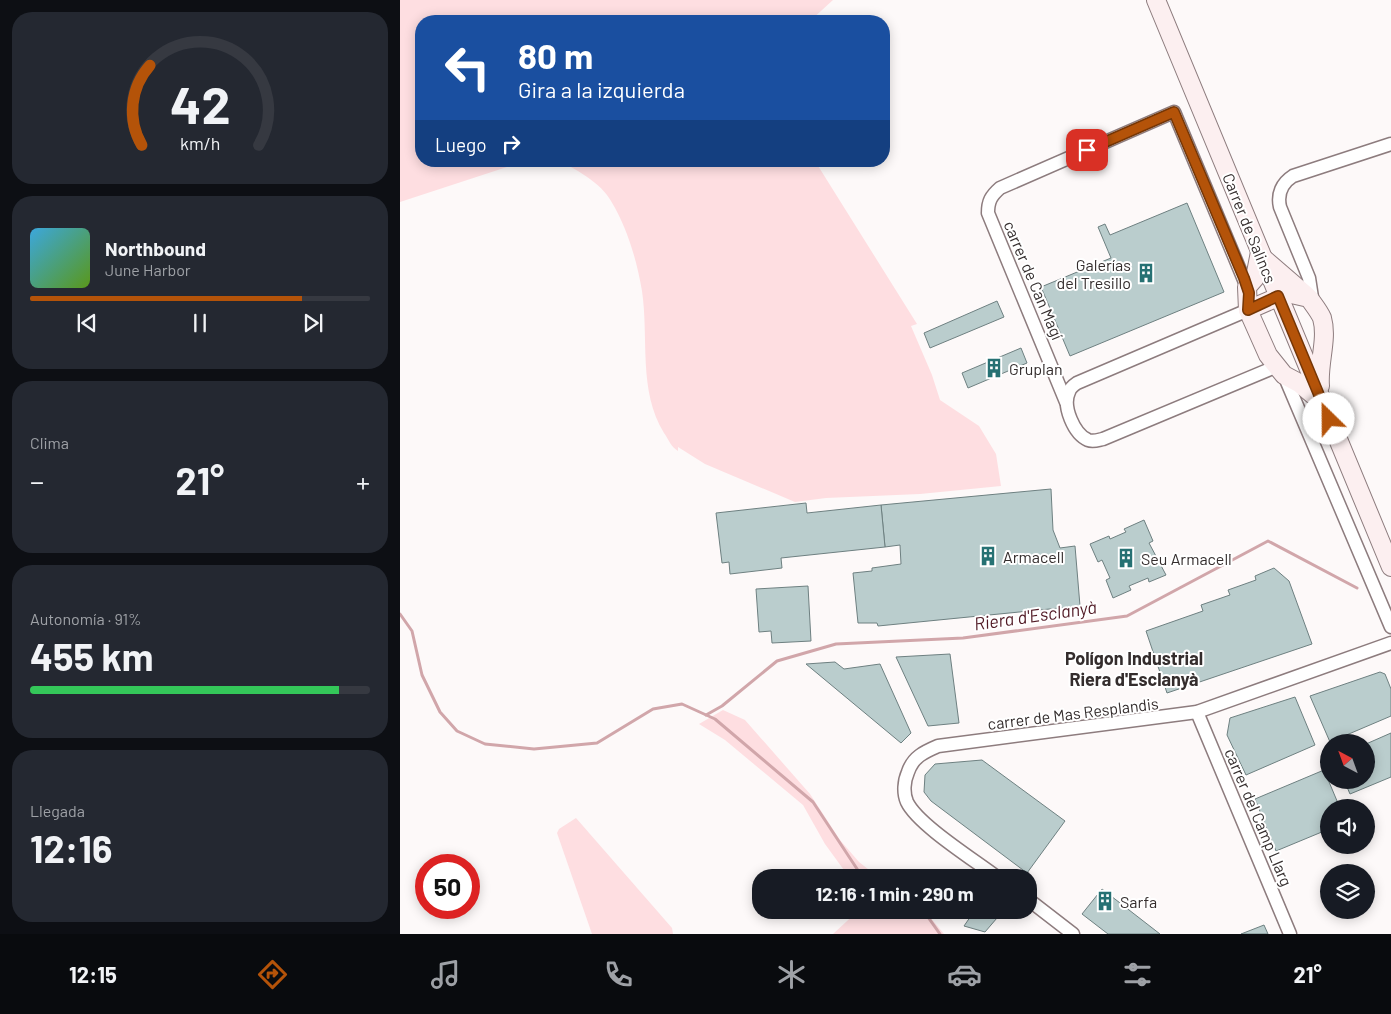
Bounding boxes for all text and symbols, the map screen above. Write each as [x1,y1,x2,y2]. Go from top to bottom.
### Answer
text: 80 m [518,34,593,76]
icon: left [435,35,500,100]
text: 42 [170,72,230,134]
text: Gira a la izquierda [518,76,685,102]
pin [1066,129,1108,171]
icon: right [497,130,525,158]
text: km/h [180,132,220,154]
text: Luego [435,133,487,156]
icon: arrive [1073,136,1101,164]
street label: Carrer de Salincs [1219,170,1281,286]
street label: carrer de Can Magí [1000,218,1068,343]
text: Northbound [105,237,206,260]
place label: Galerías del Tresillo [1057,255,1131,292]
text: June Harbor [105,260,191,279]
building icon: Galerías del Tresillo [1135,262,1157,284]
icon: previous [73,309,101,337]
icon: pause [186,309,214,337]
icon: next [299,309,327,337]
building icon: Gruplan [983,357,1005,379]
place label: Gruplan [1009,359,1063,378]
position arrow [1302,392,1354,444]
text: Clima [30,433,69,452]
text: 21° [176,457,224,503]
text: − [30,464,44,498]
text: + [356,464,370,498]
building icon: Armacell [977,545,999,567]
place label: Armacell [1003,547,1064,566]
building icon: Seu Armacell [1115,547,1137,569]
place label: Seu Armacell [1141,549,1232,568]
water label: Riera d'Esclanyà [973,596,1098,634]
text: Autonomía · 91% [30,609,142,628]
text: 455 km [30,633,154,679]
district label: Polígon Industrial Riera d'Esclanyà [1065,647,1203,690]
street label: carrer de Mas Resplandis [986,693,1160,733]
north arrow [1320,734,1375,789]
map controls [1320,734,1375,919]
street label: carrer del Camp Llarg [1221,745,1297,889]
button: sound [1320,799,1375,854]
text: Llegada [30,801,85,820]
text: 12:16 [30,825,112,871]
speed limit sign: 50 [415,854,480,919]
button: layers [1320,864,1375,919]
text: 12:16 · 1 min · 290 m [815,882,974,905]
building icon: Sarfa [1094,890,1116,912]
place label: Sarfa [1120,892,1157,911]
icon: directions [255,957,290,992]
icon: music [428,957,463,992]
icon: phone [601,957,636,992]
icon: climate [774,957,809,992]
icon: car [947,957,982,992]
icon: filters [1120,957,1155,992]
text: 12:15 [69,961,117,987]
text: 21° [1294,961,1322,987]

